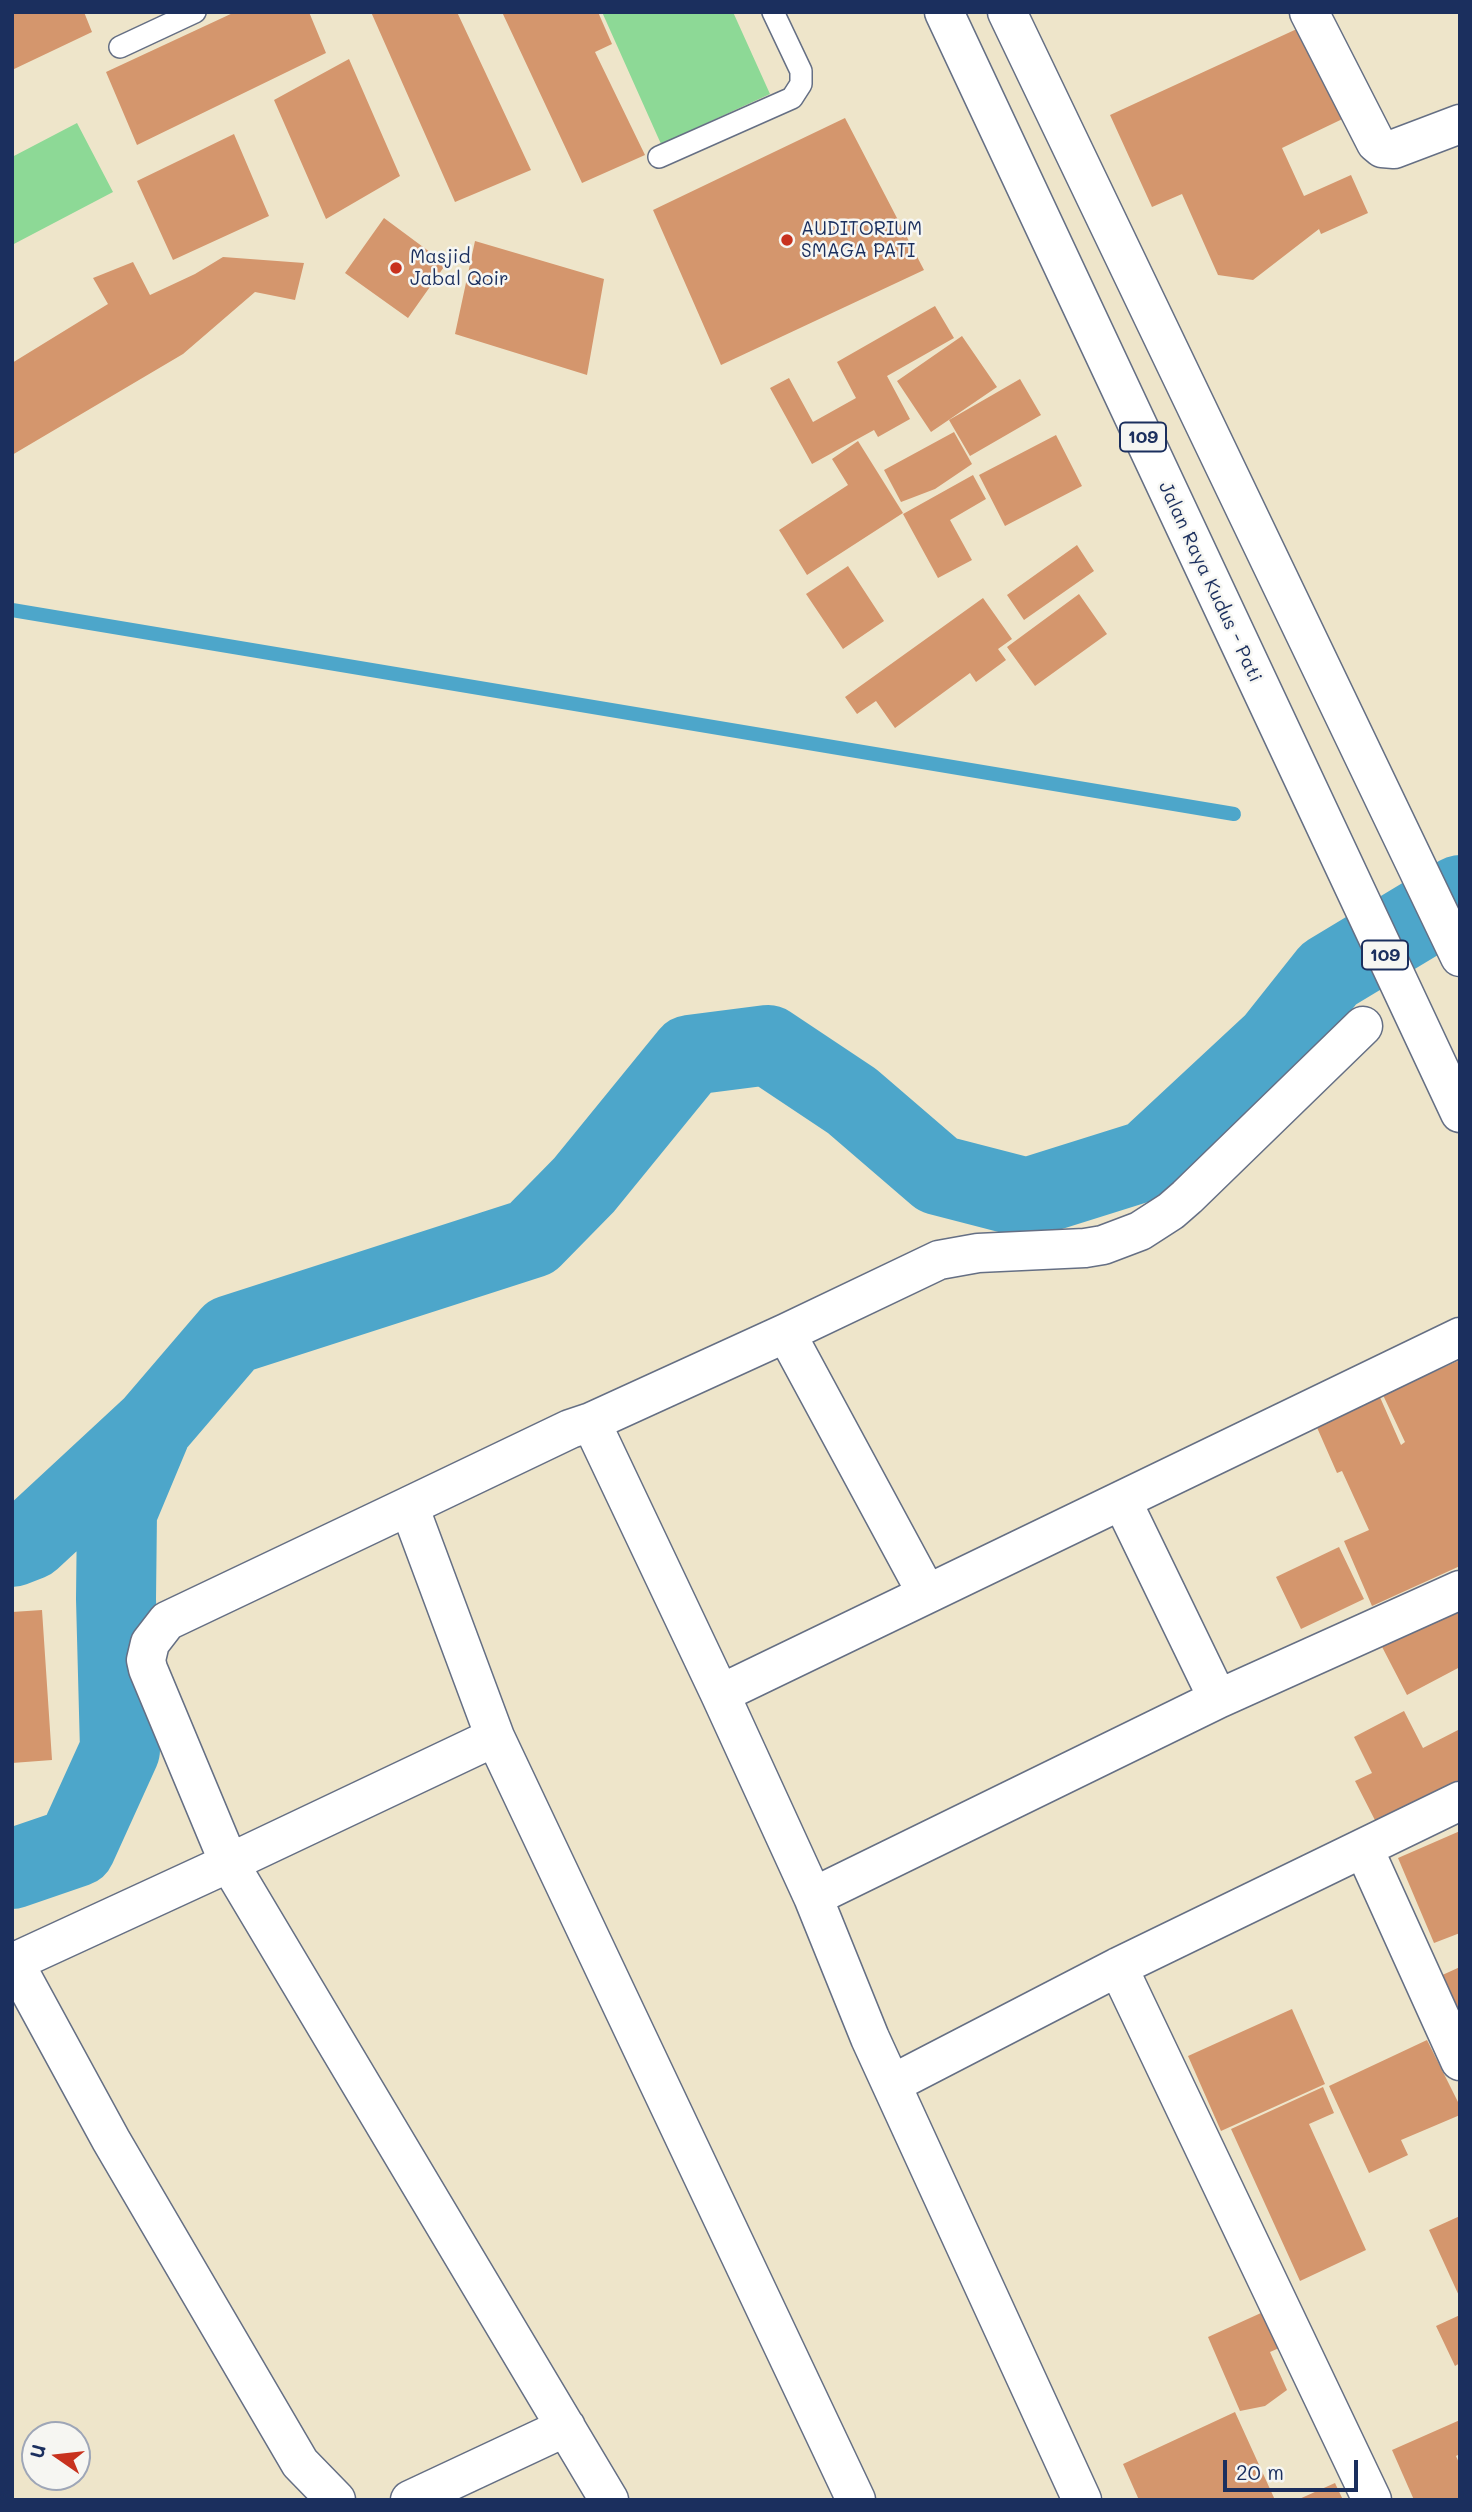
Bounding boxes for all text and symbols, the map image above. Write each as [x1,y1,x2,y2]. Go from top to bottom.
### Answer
place label: AUDITORIUM SMAGA PATI [801,218,922,262]
marker: AUDITORIUM SMAGA PATI [779,232,795,248]
place label: Masjid Jabal Qoir [410,246,509,290]
marker: Masjid Jabal Qoir [388,260,404,276]
road number: 109 [1120,422,1166,452]
street label: Jalan Raya Kudus - Pati [1153,478,1267,686]
road number: 109 [1362,940,1408,970]
north arrow [21,2421,91,2491]
text: U [23,2442,51,2461]
scale bar [1227,2446,1362,2490]
text: 20 m [1236,2458,1284,2485]

